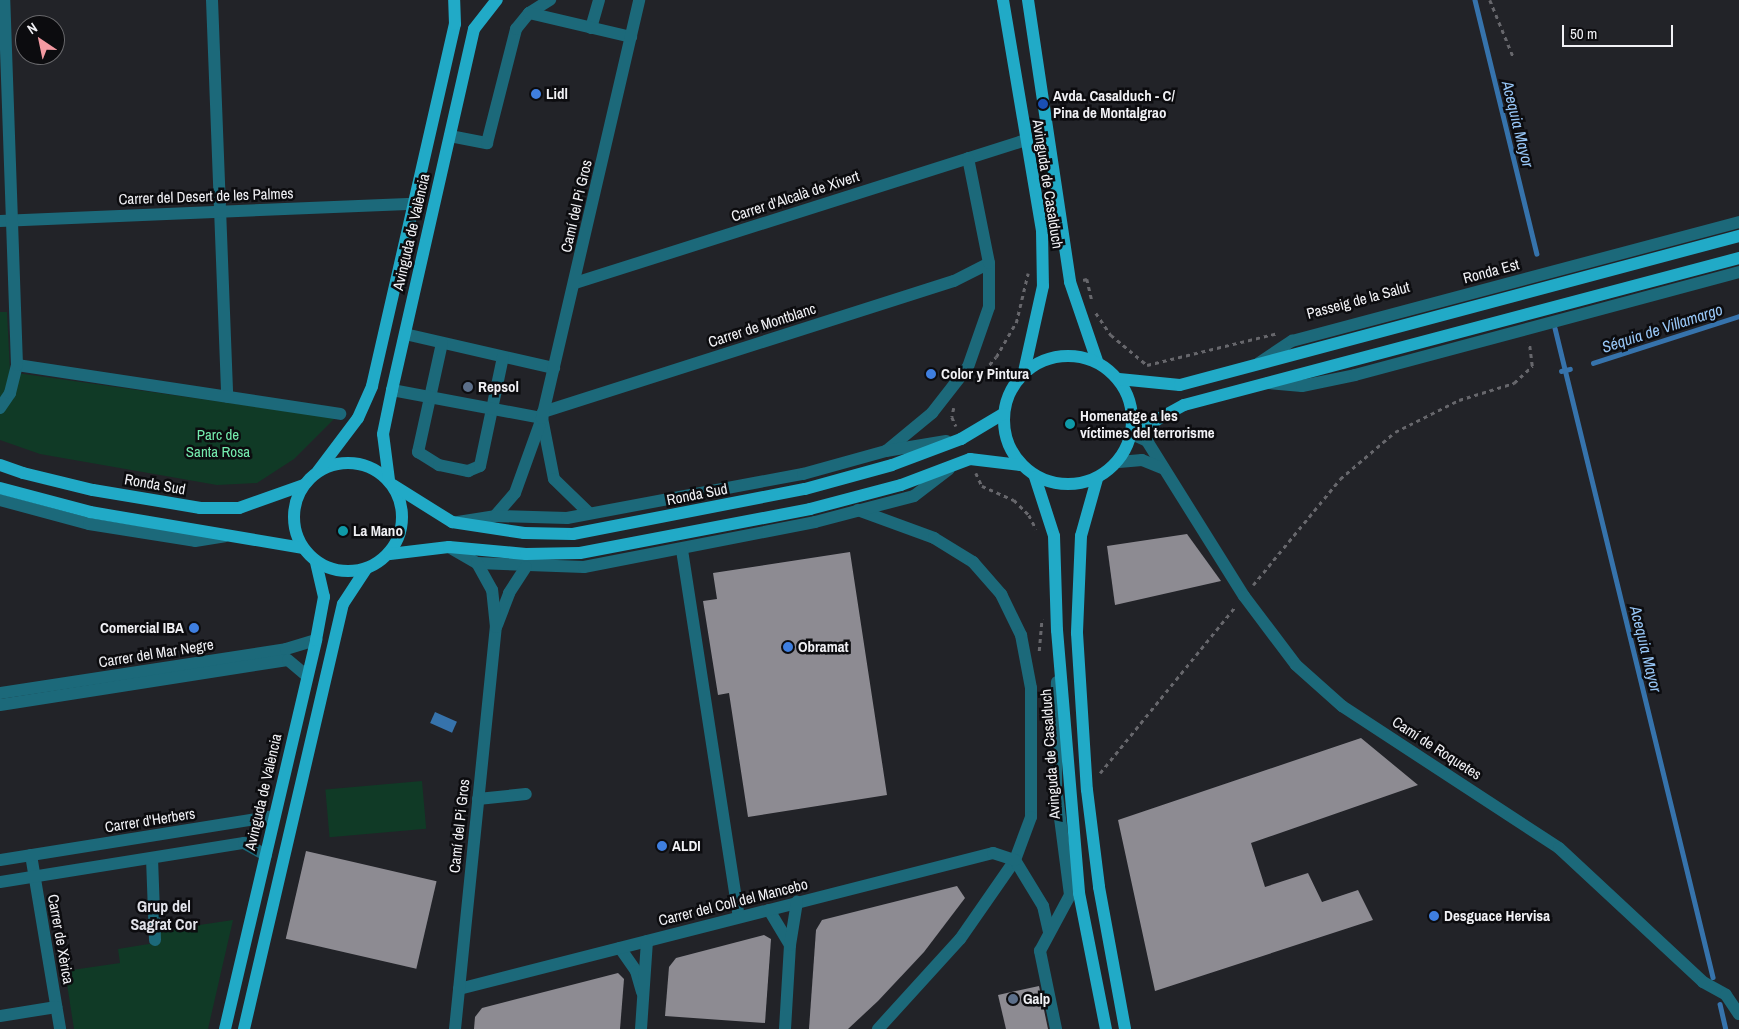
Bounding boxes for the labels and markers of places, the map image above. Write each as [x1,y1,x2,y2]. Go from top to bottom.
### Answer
place label: Lidl [546,85,568,103]
place label: Avda. Casalduch - C/ Pina de Montalgrao [1053,86,1175,121]
marker: Lidl [530,88,542,100]
marker: Avda. Casalduch - C/ Pina de Montalgrao [1037,98,1049,110]
place label: Color y Pintura [941,365,1029,383]
marker: Color y Pintura [925,368,937,380]
place label: Repsol [478,378,519,396]
marker: Repsol [462,381,474,393]
place label: Homenatge a les víctimes del terrorisme [1080,406,1215,441]
marker: Homenatge a les víctimes del terrorisme [1064,418,1076,430]
place label: La Mano [353,522,403,540]
marker: La Mano [337,525,349,537]
place label: Comercial IBA [100,619,184,637]
marker: Comercial IBA [188,622,200,634]
place label: Obramat [798,638,849,656]
marker: Obramat [782,641,794,653]
place label: ALDI [672,837,701,855]
marker: ALDI [656,840,668,852]
place label: Desguace Hervisa [1444,907,1550,925]
marker: Desguace Hervisa [1428,910,1440,922]
place label: Galp [1023,990,1050,1008]
marker: Galp [1007,993,1019,1005]

